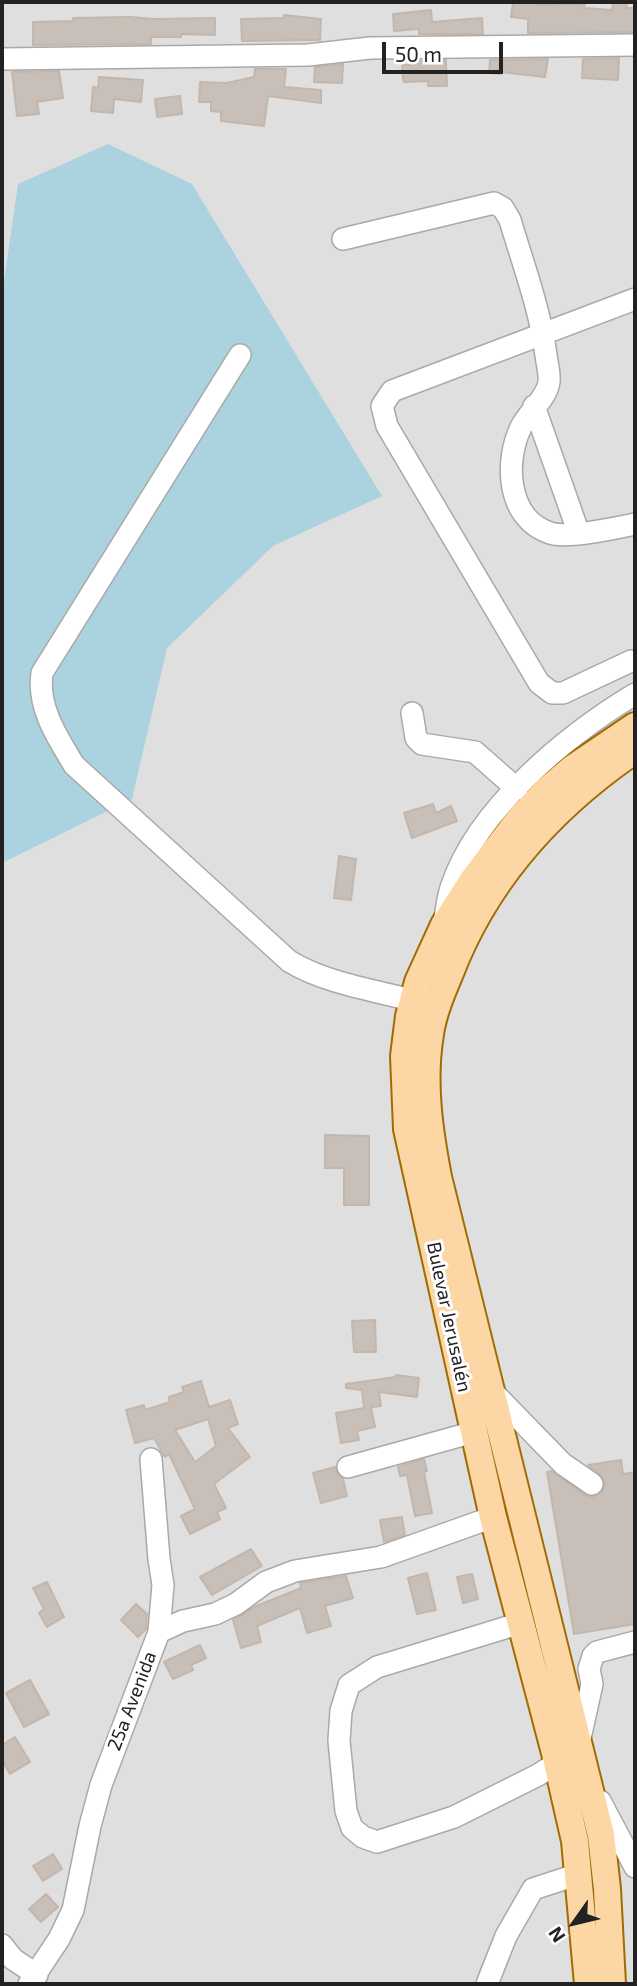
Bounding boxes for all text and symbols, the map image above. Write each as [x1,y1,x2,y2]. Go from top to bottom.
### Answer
scale bar [385,28,506,72]
text: 50 m [395,41,442,66]
street label: Bulevar Jerusalén [422,1240,476,1394]
street label: 25a Avenida [103,1648,161,1754]
north arrow [539,1888,609,1958]
text: N [543,1923,570,1947]

